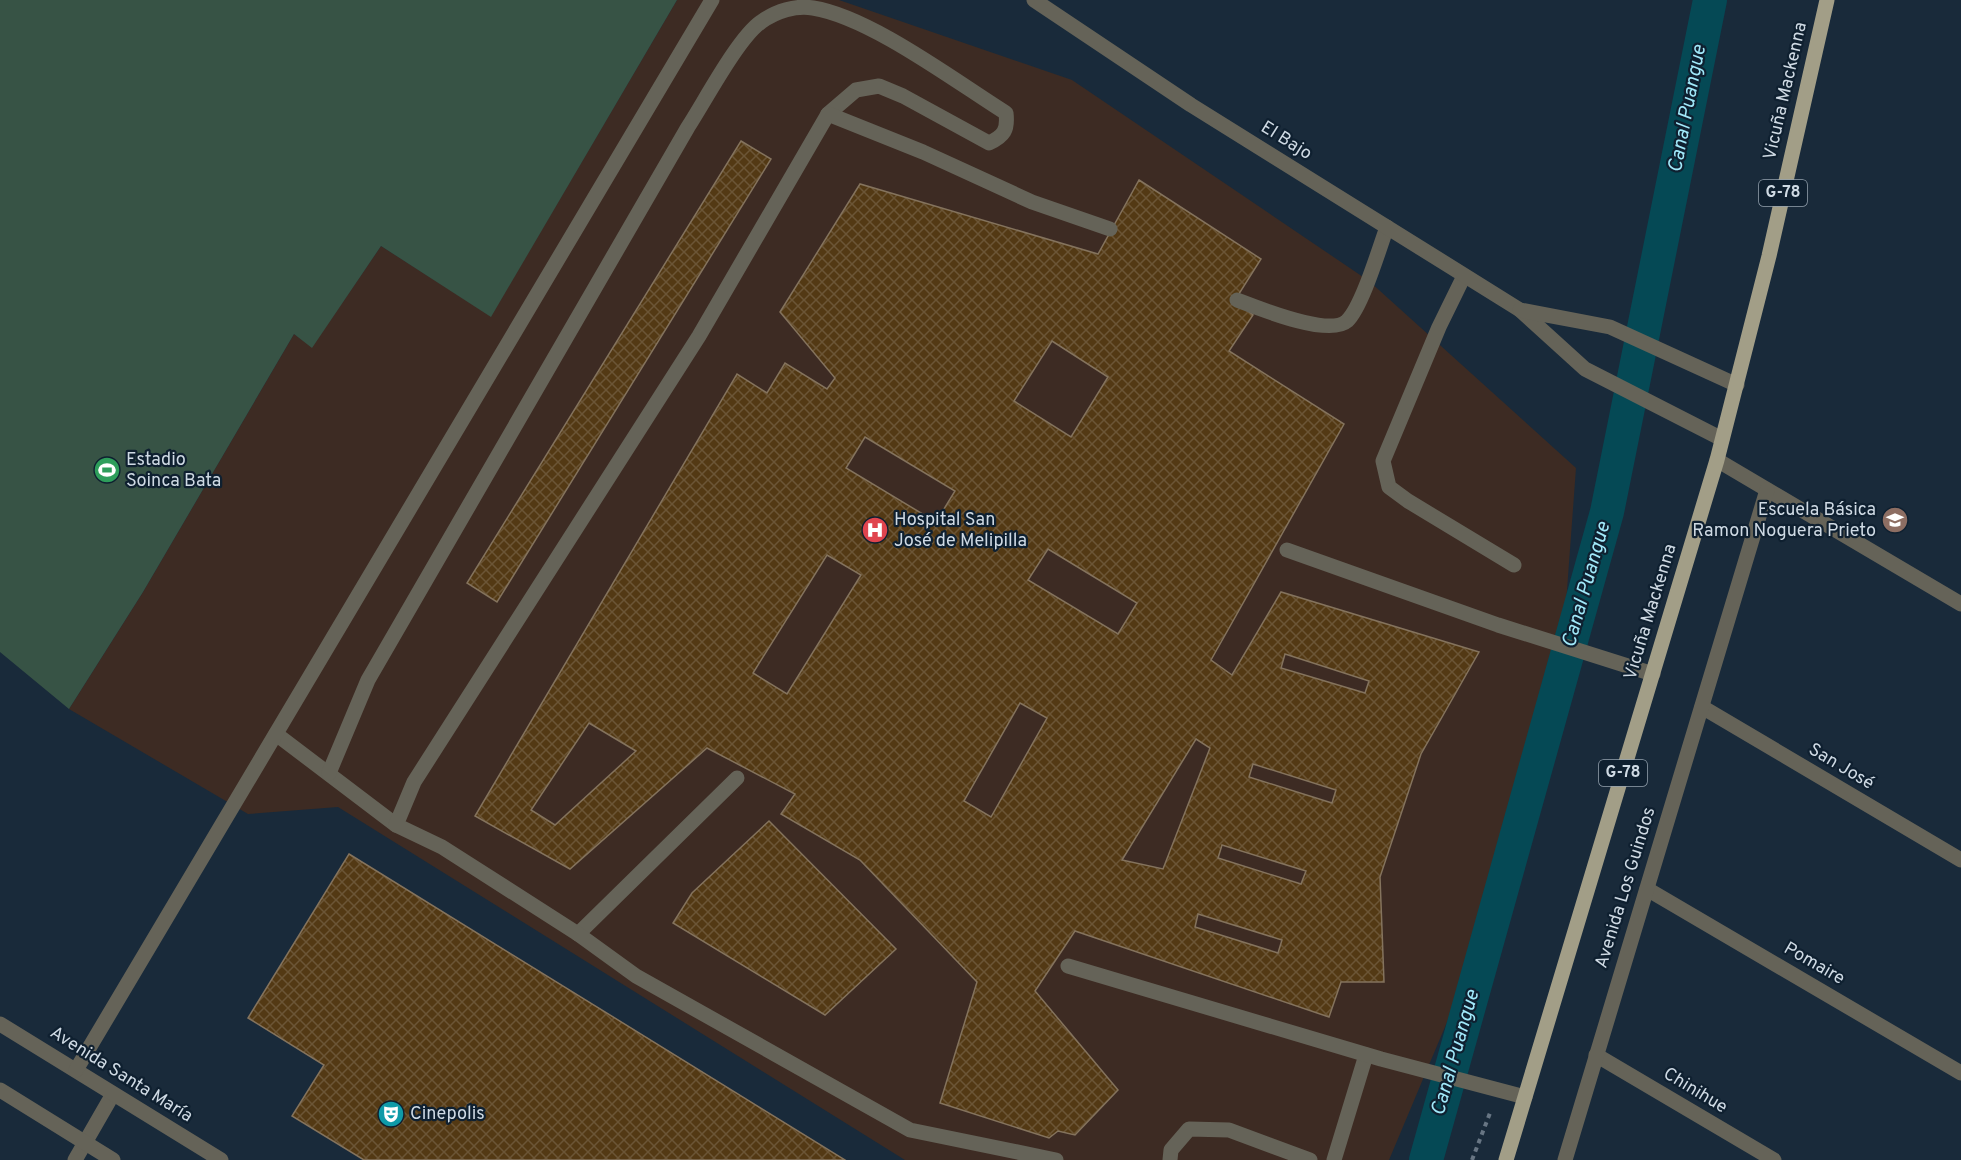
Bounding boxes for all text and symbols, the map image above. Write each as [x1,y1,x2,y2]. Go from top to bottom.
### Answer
street label: Vicuña Mackenna [1759,20,1813,162]
water label: Canal Puangue [1663,42,1713,175]
street label: El Bajo [1256,116,1316,166]
road number: G-78 [1759,180,1807,206]
place label: Estadio Soinca Bata [126,449,221,493]
sports icon: Estadio Soinca Bata [92,455,122,485]
place label: Escuela Básica Ramon Noguera Prieto [1692,499,1876,543]
school or university icon: Escuela Básica Ramon Noguera Prieto [1880,505,1910,535]
place label: Hospital San José de Melipilla [894,509,1027,553]
hospital icon: Hospital San José de Melipilla [860,515,890,545]
water label: Canal Puangue [1557,518,1618,651]
street label: Vicuña Mackenna [1619,541,1683,683]
street label: San José [1804,738,1878,796]
road number: G-78 [1599,760,1647,786]
street label: Avenida Los Guindos [1591,805,1661,971]
street label: Pomaire [1779,937,1849,991]
water label: Canal Puangue [1426,986,1487,1119]
street label: Avenida Santa María [45,1022,197,1128]
street label: Chinihue [1659,1063,1731,1119]
theatre icon: Cinepolis [376,1099,406,1129]
place label: Cinepolis [410,1103,485,1126]

